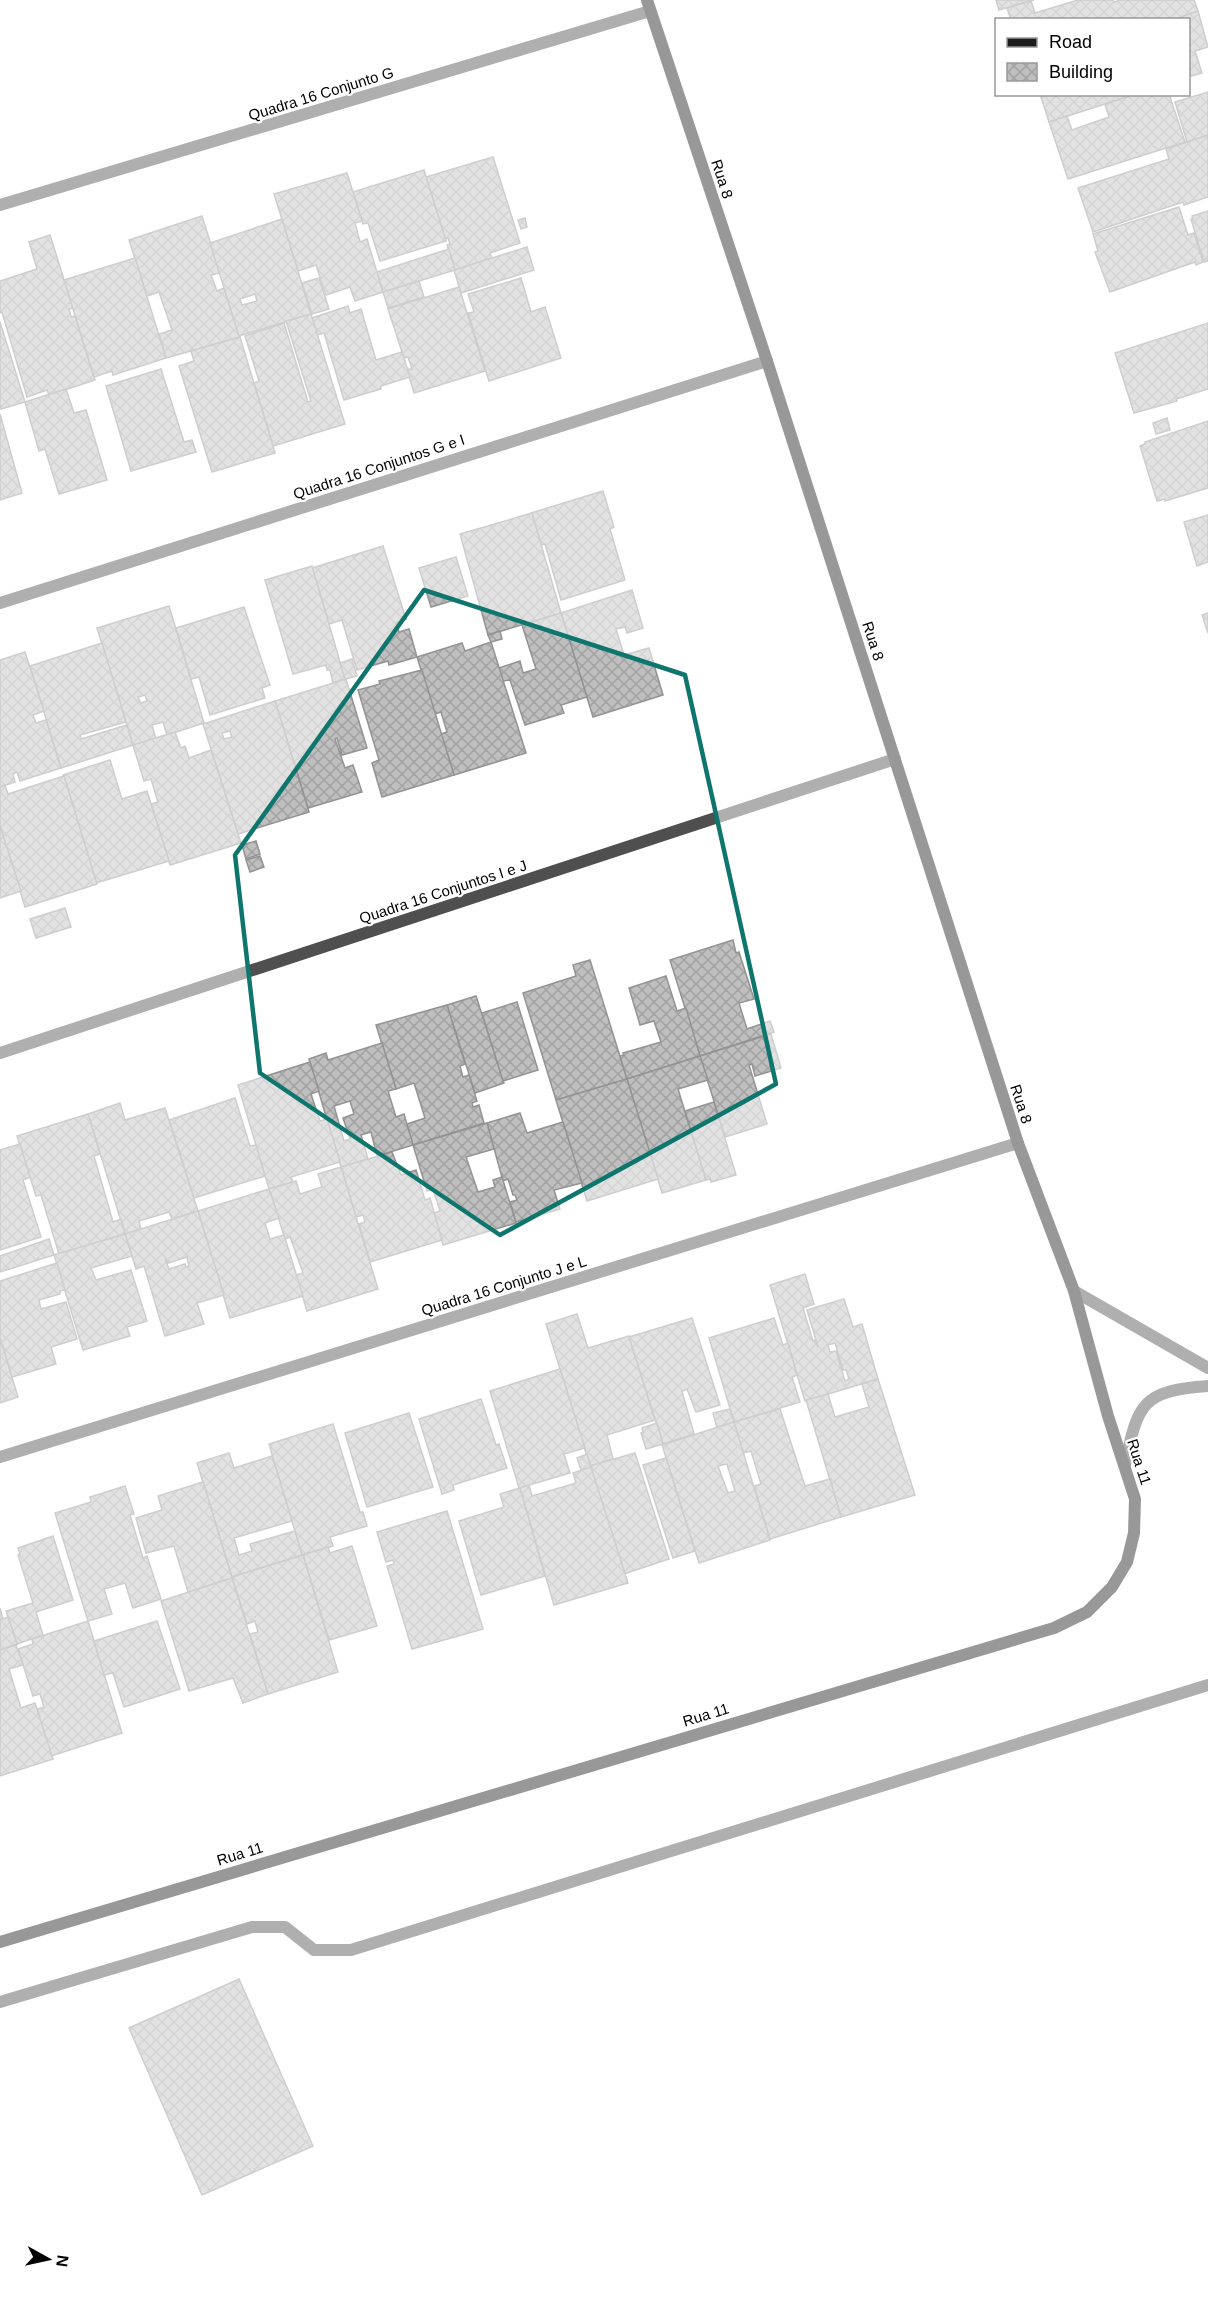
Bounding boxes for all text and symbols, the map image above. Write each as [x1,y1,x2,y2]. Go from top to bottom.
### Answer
legend [995,18,1190,96]
text: Road [1049,32,1092,52]
text: Building [1049,62,1113,82]
street label: Quadra 16 Conjunto G [246,63,396,124]
street label: Rua 8 [708,157,737,201]
street label: Quadra 16 Conjuntos G e I [291,431,467,502]
street label: Rua 8 [859,619,888,663]
street label: Quadra 16 Conjuntos I e J [357,856,529,927]
street label: Rua 8 [1007,1082,1036,1126]
street label: Quadra 16 Conjunto J e L [419,1252,588,1319]
street label: Rua 11 [1124,1437,1155,1487]
street label: Rua 11 [681,1699,731,1730]
street label: Rua 11 [215,1838,265,1869]
north arrow [18,2229,78,2289]
text: N [53,2254,72,2268]

